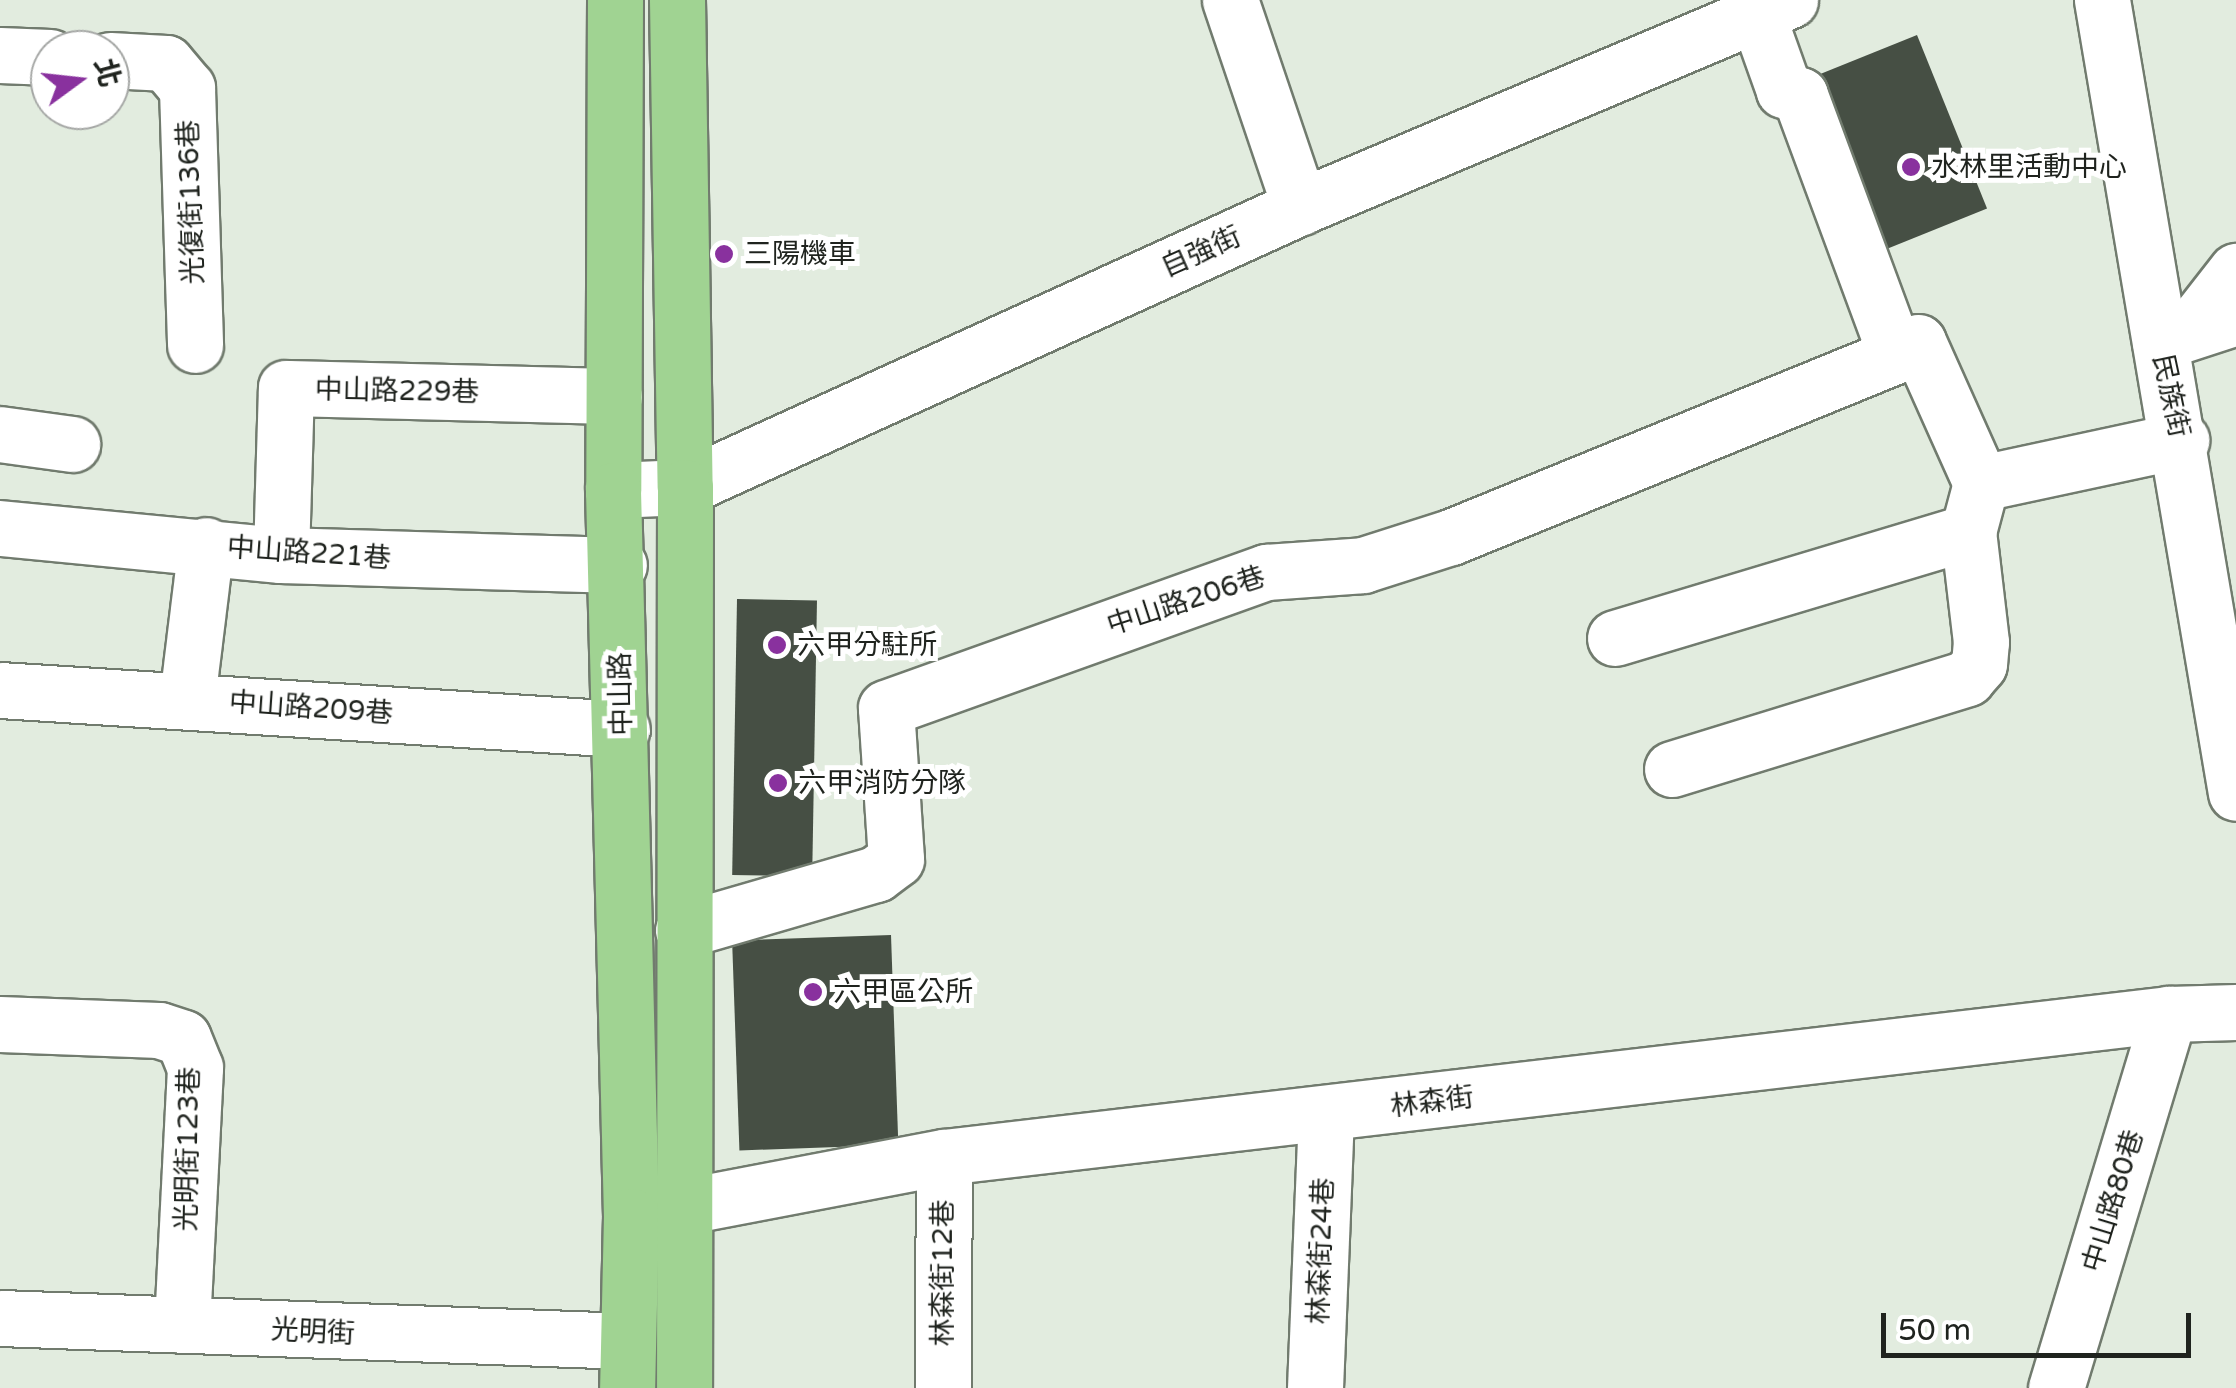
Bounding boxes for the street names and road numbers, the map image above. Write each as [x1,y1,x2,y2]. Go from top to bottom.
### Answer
street label: 光復街136巷 [171,119,211,285]
street label: 自強街 [1156,220,1246,284]
street label: 民族街 [2146,351,2196,441]
street label: 中山路229巷 [314,373,480,409]
street label: 中山路221巷 [226,530,392,576]
street label: 中山路206巷 [1102,560,1270,642]
street label: 中山路 [603,652,639,736]
street label: 中山路209巷 [228,685,394,731]
street label: 光明街123巷 [170,1066,206,1232]
street label: 林森街 [1388,1080,1476,1124]
street label: 中山路80巷 [2075,1126,2151,1276]
street label: 林森街24巷 [1302,1177,1340,1325]
street label: 林森街12巷 [926,1199,960,1347]
street label: 光明街 [270,1313,356,1351]

